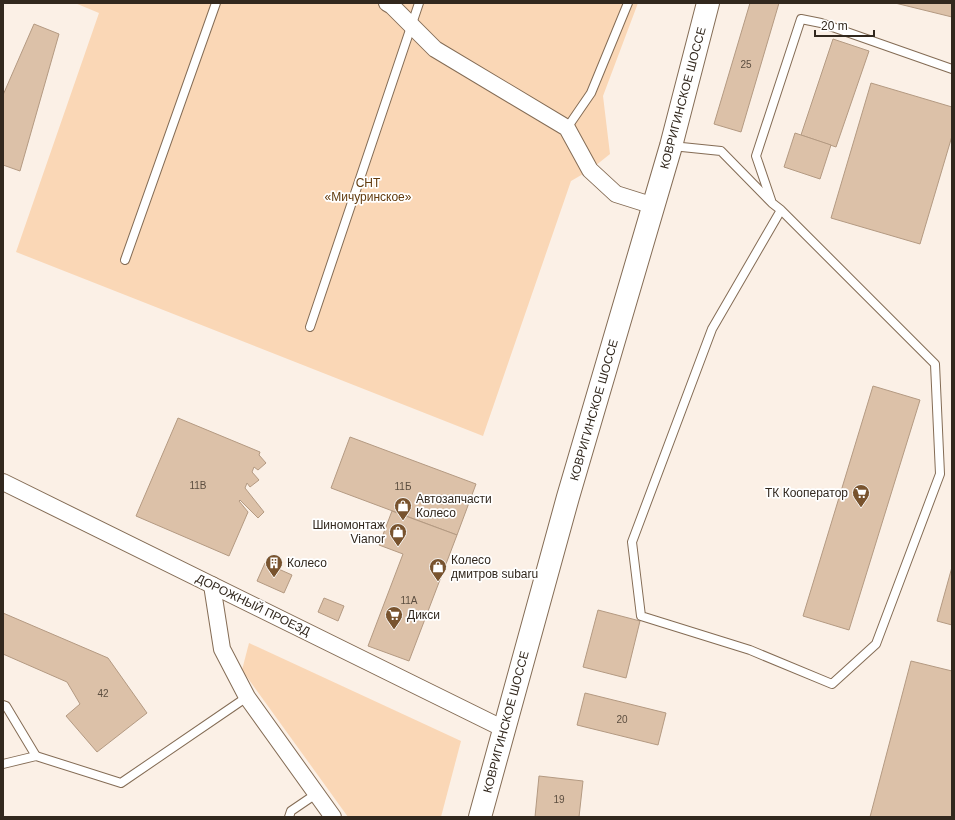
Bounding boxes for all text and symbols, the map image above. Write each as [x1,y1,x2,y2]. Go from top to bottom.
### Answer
scale bar [815,12,874,38]
text: 20 m [821,19,848,33]
street label: КОВРИГИНСКОЕ ШОССЕ [657,25,709,171]
house number: 25 [740,59,752,70]
park label: СНТ «Мичуринское» [325,176,412,204]
street label: КОВРИГИНСКОЕ ШОССЕ [567,338,621,482]
house number: 11В [189,480,207,491]
house number: 11Б [395,481,412,492]
supermarket icon: ТК Кооператор [851,483,871,508]
place label: ТК Кооператор [765,486,848,500]
place label: Автозапчасти Колесо [416,492,492,520]
shop icon: Автозапчасти Колесо [393,496,413,521]
place label: Шиномонтаж Vianor [312,518,385,546]
shop icon: Шиномонтаж Vianor [388,522,408,547]
building icon: Колесо [264,553,284,578]
place label: Колесо дмитров subaru [451,553,538,581]
place label: Колесо [287,556,327,570]
shop icon: Колесо дмитров subaru [428,557,448,582]
street label: ДОРОЖНЫЙ ПРОЕЗД [194,570,313,639]
house number: 11А [400,595,418,606]
supermarket icon: Дикси [384,605,404,630]
place label: Дикси [407,608,440,622]
street label: КОВРИГИНСКОЕ ШОССЕ [480,649,532,795]
house number: 42 [97,688,109,699]
house number: 20 [616,714,628,725]
house number: 19 [553,794,565,805]

